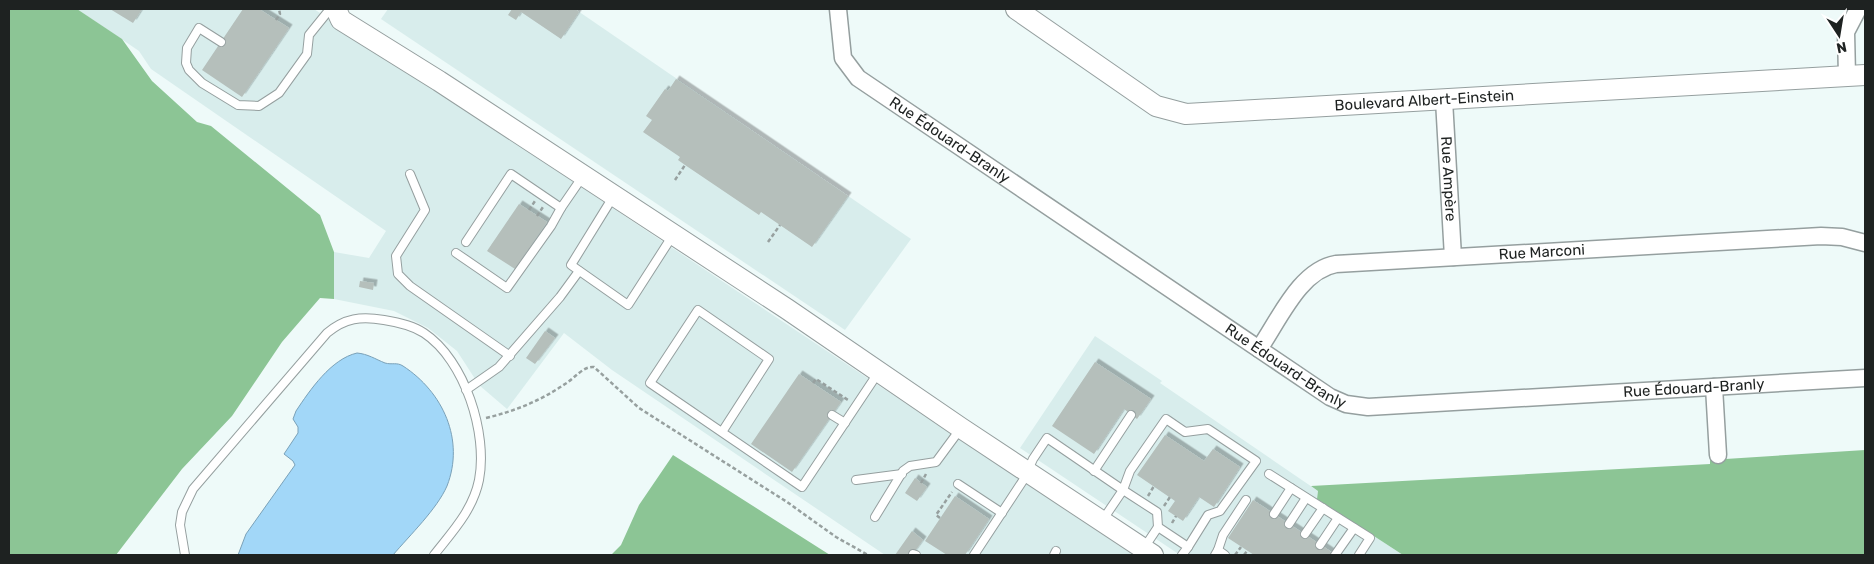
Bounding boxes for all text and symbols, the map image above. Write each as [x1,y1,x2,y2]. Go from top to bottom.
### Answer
north arrow [1814,10,1864,60]
text: N [1835,38,1848,57]
street label: Boulevard Albert-Einstein [1334,86,1514,114]
street label: Rue Édouard-Branly [886,93,1013,187]
street label: Rue Ampère [1437,136,1460,222]
street label: Rue Marconi [1498,241,1585,264]
street label: Rue Édouard-Branly [1222,320,1349,412]
street label: Rue Édouard-Branly [1623,375,1765,401]

